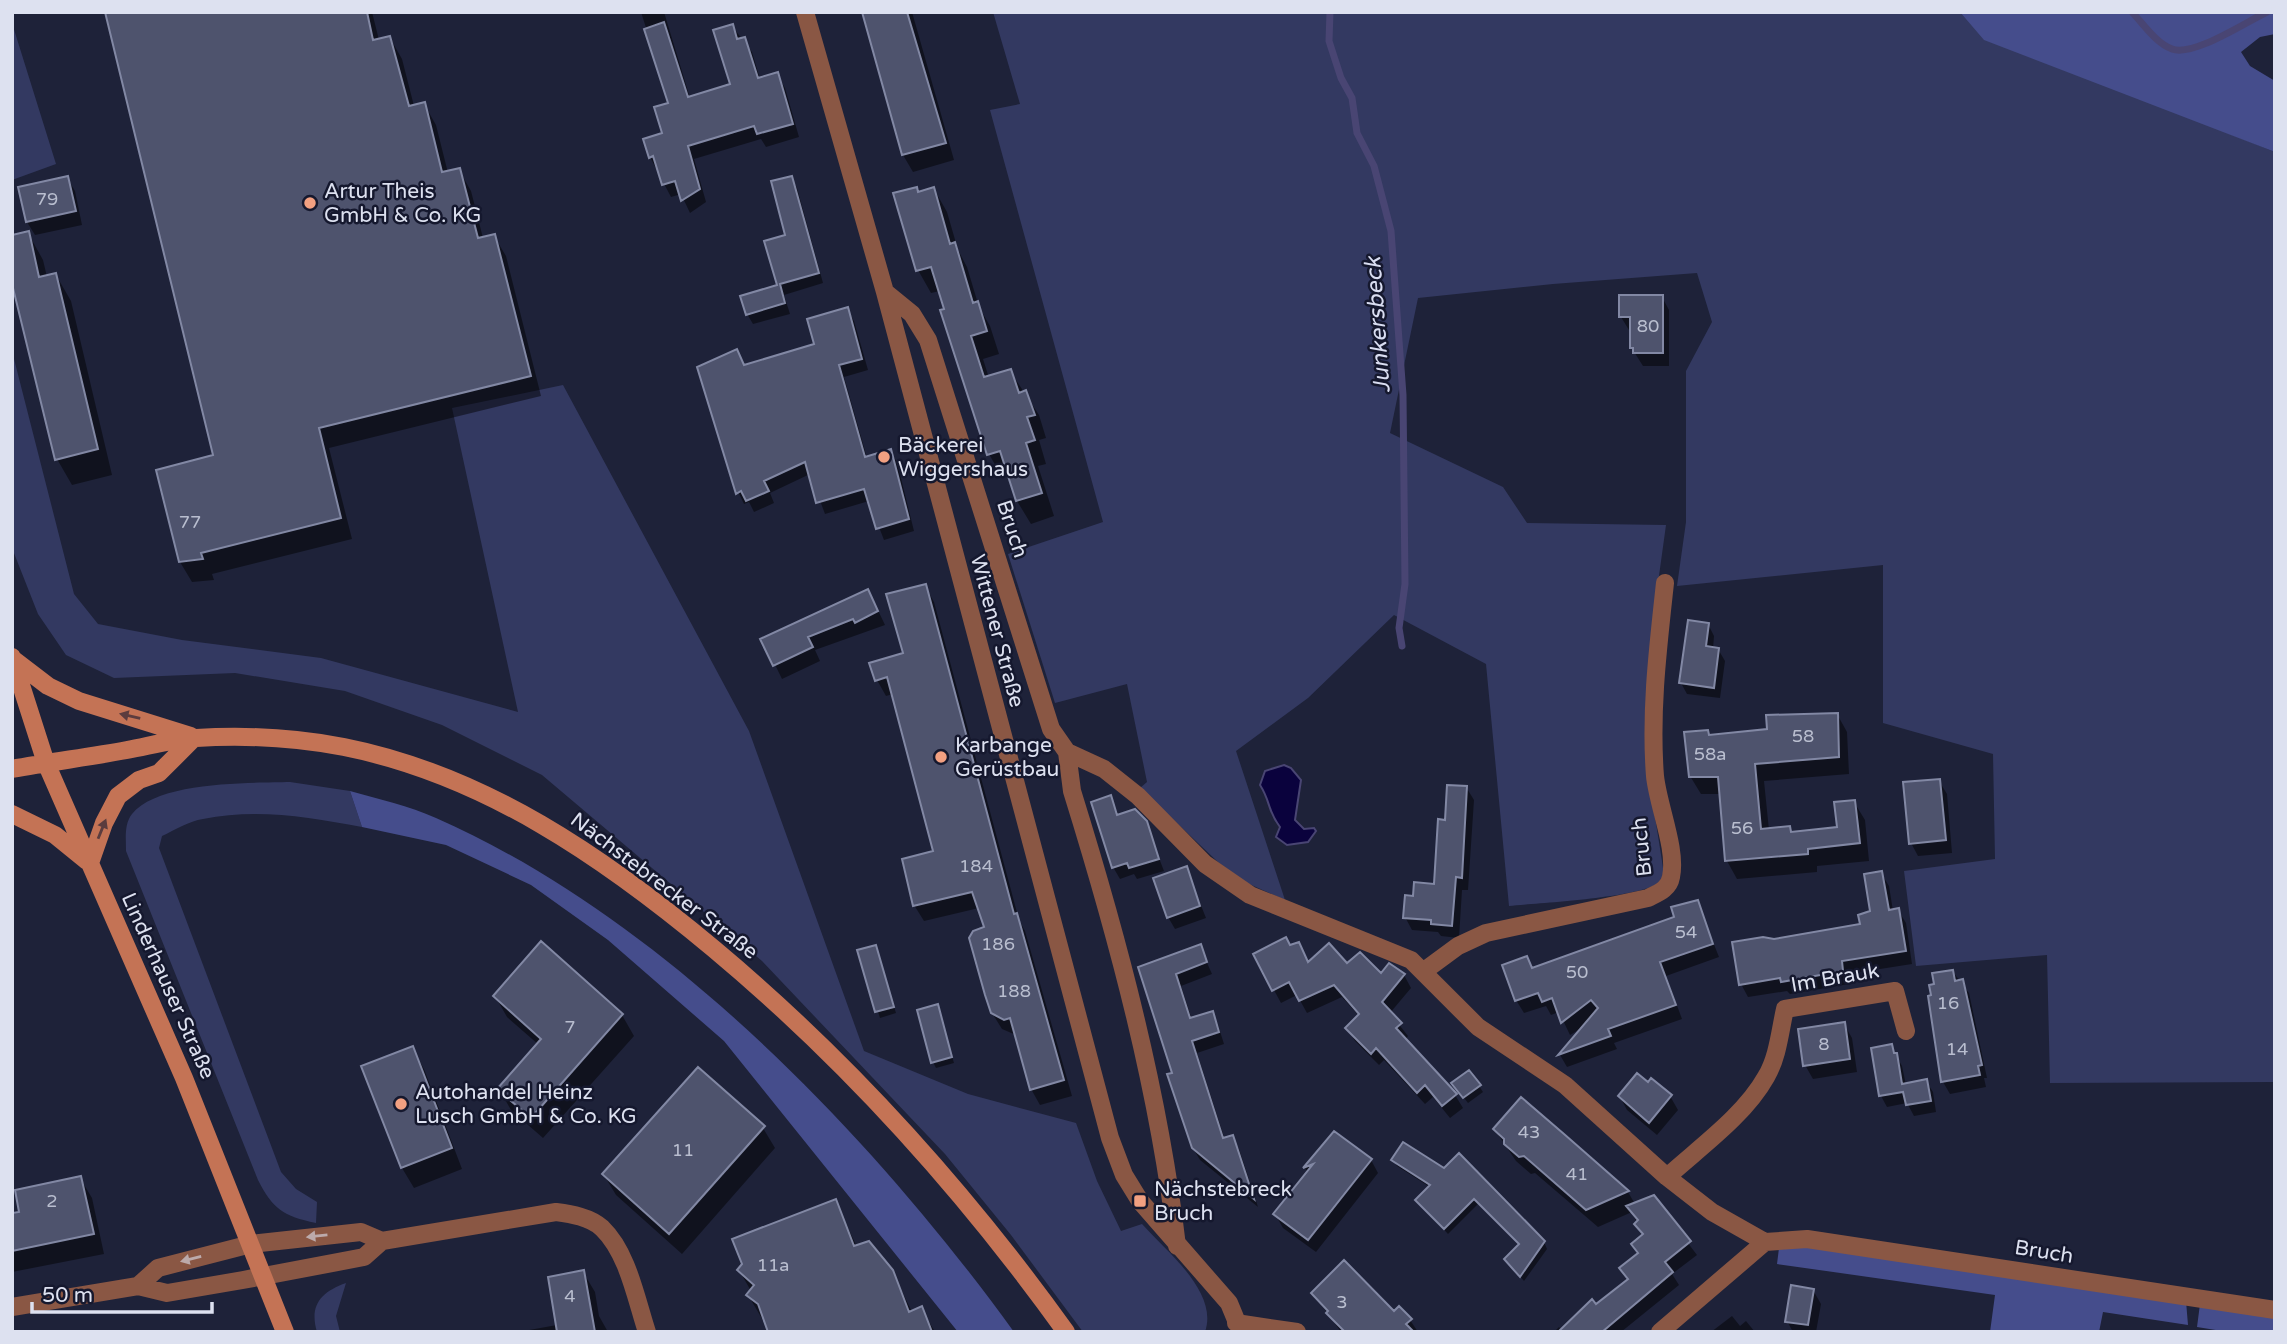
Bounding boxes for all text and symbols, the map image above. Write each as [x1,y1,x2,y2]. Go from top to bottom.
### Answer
place label: Artur Theis GmbH & Co. KG [324,179,481,228]
house number: 79 [36,188,58,210]
marker: Artur Theis GmbH & Co. KG [302,195,318,211]
water label: Junkersbeck [1359,255,1397,394]
house number: 80 [1637,315,1659,337]
place label: Bäckerei Wiggershaus [898,433,1028,482]
marker: Bäckerei Wiggershaus [876,449,892,465]
street label: Bruch [991,497,1033,561]
house number: 77 [179,511,201,533]
street label: Wittener Straße [965,552,1029,710]
one-way arrow [118,710,140,721]
house number: 58 [1792,725,1814,747]
place label: Karbange Gerüstbau [955,733,1059,782]
house number: 58a [1694,743,1726,765]
marker: Karbange Gerüstbau [933,749,949,765]
street label: Nächstebrecker Straße [565,807,763,965]
street label: Bruch [1626,816,1658,878]
house number: 56 [1731,817,1753,839]
one-way arrow [97,818,108,839]
house number: 184 [959,855,993,877]
street label: Linderhauser Straße [116,889,220,1083]
house number: 54 [1675,921,1697,943]
house number: 186 [981,933,1015,955]
street label: Im Brauk [1789,958,1881,998]
house number: 50 [1566,961,1588,983]
house number: 188 [997,980,1031,1002]
house number: 16 [1937,992,1959,1014]
house number: 7 [564,1016,576,1038]
house number: 8 [1818,1033,1830,1055]
house number: 14 [1946,1038,1968,1060]
place label: Autohandel Heinz Lusch GmbH & Co. KG [415,1080,637,1129]
marker: Autohandel Heinz Lusch GmbH & Co. KG [393,1096,409,1112]
house number: 43 [1518,1121,1540,1143]
house number: 11 [672,1139,694,1161]
house number: 41 [1566,1163,1588,1185]
place label: Nächstebreck Bruch [1154,1177,1292,1226]
house number: 2 [46,1190,58,1212]
marker: Nächstebreck Bruch [1132,1193,1148,1209]
one-way arrow [306,1231,328,1242]
street label: Bruch [2013,1235,2075,1269]
one-way arrow [180,1254,202,1265]
house number: 11a [757,1254,789,1276]
scale bar [32,1270,212,1314]
text: 50 m [42,1283,93,1308]
house number: 4 [564,1285,576,1307]
house number: 3 [1336,1291,1348,1313]

